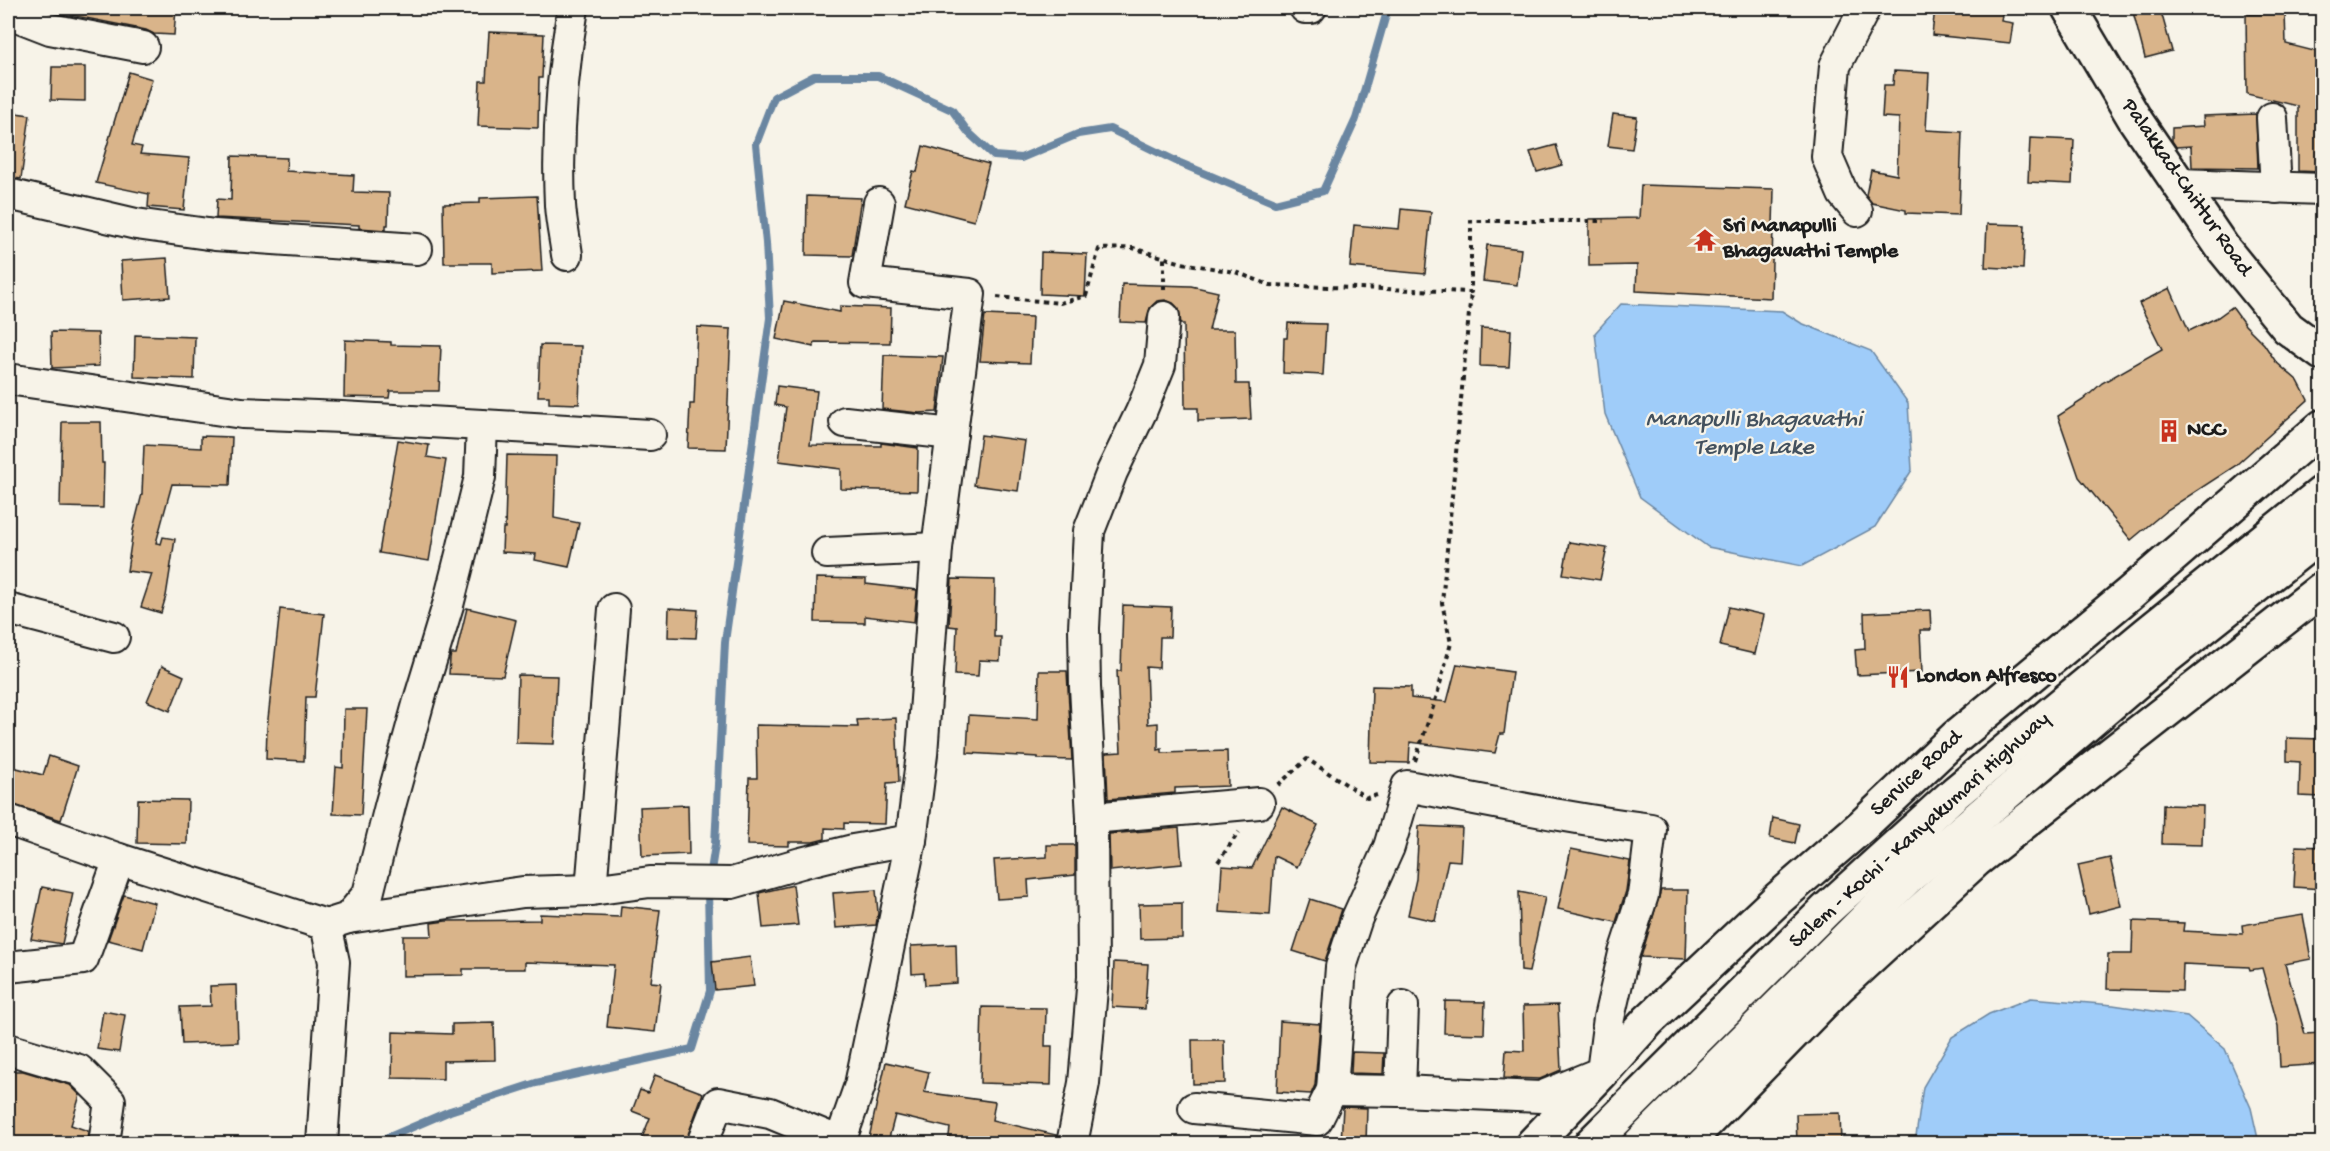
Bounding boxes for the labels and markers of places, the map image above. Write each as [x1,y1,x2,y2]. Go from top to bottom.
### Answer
place label: Sri Manapulli Bhagavathi Temple [1722,214,1899,265]
temple icon: Sri Manapulli Bhagavathi Temple [1692,227,1718,253]
building icon: NCC [2156,418,2182,444]
place label: NCC [2187,418,2227,444]
restaurant icon: London Alfresco [1885,664,1911,690]
place label: London Alfresco [1916,664,2057,690]

